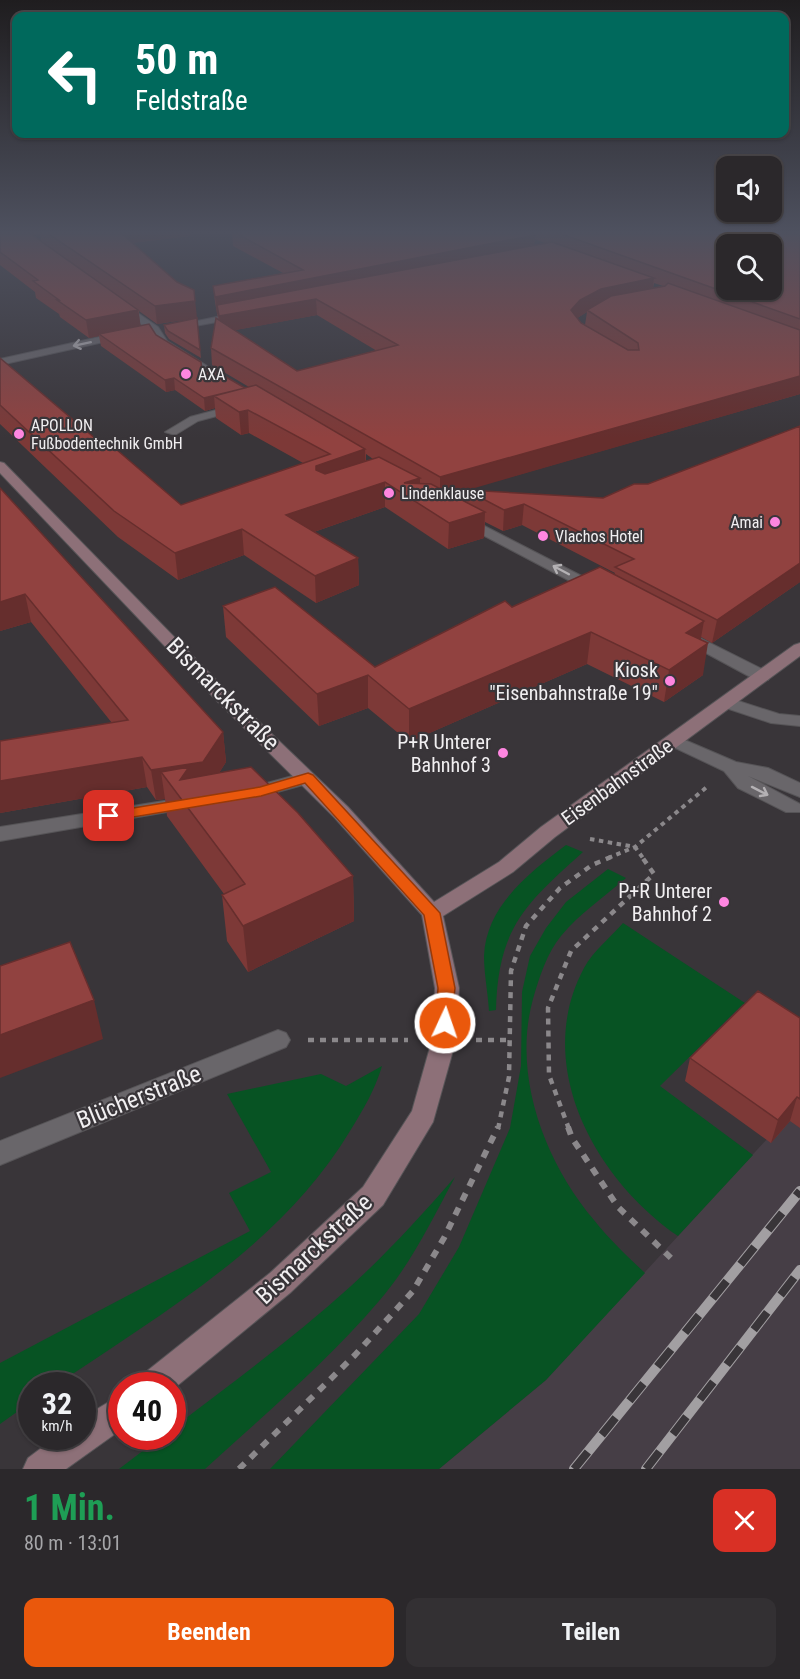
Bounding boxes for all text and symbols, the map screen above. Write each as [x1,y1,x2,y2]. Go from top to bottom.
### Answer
text: 50 m [135,35,218,84]
icon: left [36,36,114,114]
text: Feldstraße [135,85,248,117]
map controls [716,156,782,300]
button: sound [716,156,782,222]
button: search [716,234,782,300]
one-way arrow [72,339,92,350]
place label: AXA [198,365,225,384]
marker: AXA [179,367,193,381]
place label: APOLLON Fußbodentechnik GmbH [31,416,183,453]
marker: APOLLON Fußbodentechnik GmbH [12,427,26,441]
place label: Lindenklause [401,484,484,503]
marker: Lindenklause [382,486,396,500]
place label: Amai [730,513,763,532]
marker: Amai [768,515,782,529]
place label: Vlachos Hotel [555,527,643,546]
marker: Vlachos Hotel [536,529,550,543]
one-way arrow [553,564,571,576]
street label: Bismarckstraße [161,632,285,756]
place label: Kiosk "Eisenbahnstraße 19" [489,658,658,705]
marker: Kiosk "Eisenbahnstraße 19" [663,674,677,688]
place label: P+R Unterer Bahnhof 3 [397,730,491,777]
street label: Eisenbahnstraße [557,734,677,830]
marker: P+R Unterer Bahnhof 3 [496,746,510,760]
one-way arrow [750,786,768,797]
pin [83,790,134,841]
icon: arrive [92,799,125,832]
place label: P+R Unterer Bahnhof 2 [618,879,712,926]
marker: P+R Unterer Bahnhof 2 [717,895,731,909]
position arrow [413,991,477,1055]
street label: Blücherstraße [73,1059,205,1135]
street label: Bismarckstraße [250,1188,378,1310]
speed limit sign: 40 [108,1372,186,1450]
text: 32 [42,1386,72,1421]
text: km/h [42,1417,72,1435]
text: 1 Min. [24,1487,115,1529]
button: close [713,1489,776,1552]
text: 80 m · 13:01 [24,1531,122,1555]
button: Beenden [24,1598,394,1667]
button: Teilen [406,1598,776,1667]

